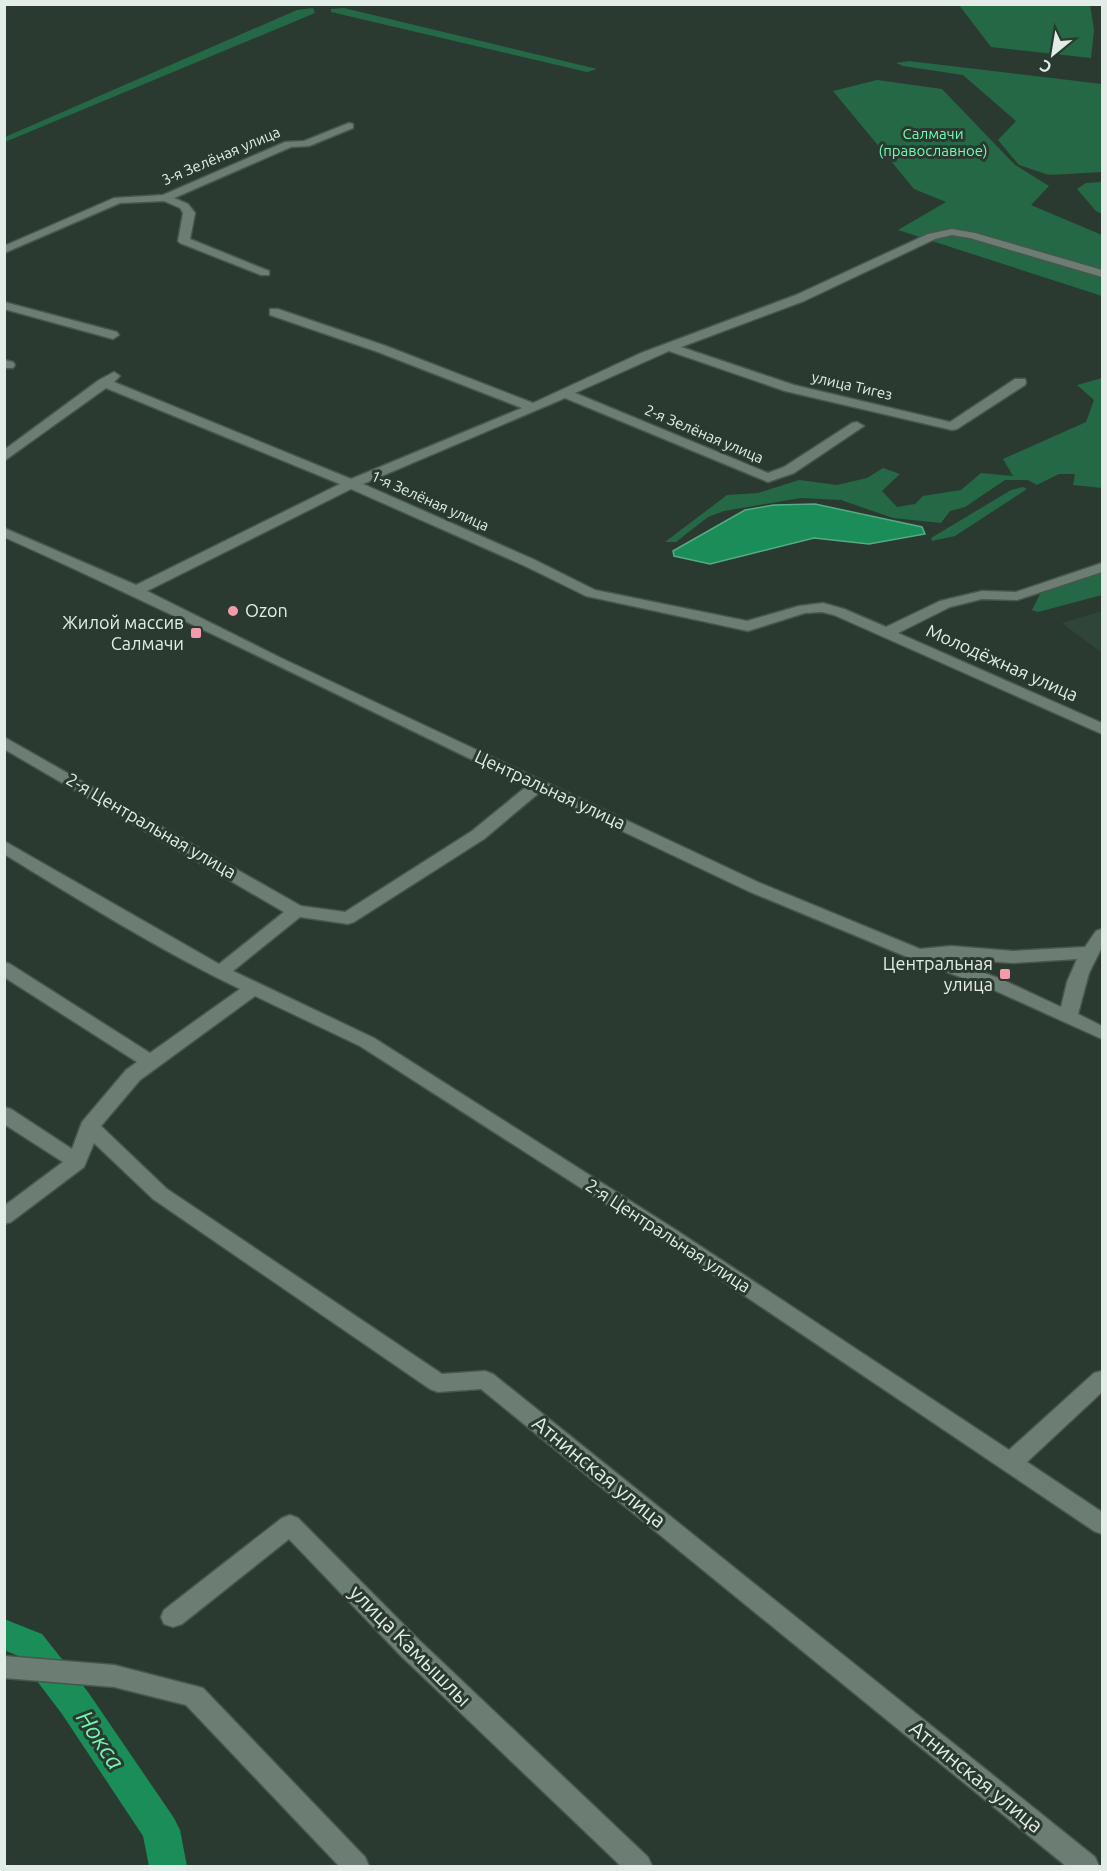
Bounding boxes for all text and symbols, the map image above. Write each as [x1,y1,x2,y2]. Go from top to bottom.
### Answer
north arrow [1023,24,1083,84]
text: С [1037,57,1054,77]
street label: 3-я Зелёная улица [159,123,283,188]
park label: Салмачи (православное) [878,125,988,159]
street label: улица Тигез [810,368,894,403]
street label: 2-я Зелёная улица [642,401,766,466]
street label: 1-я Зелёная улица [369,467,492,534]
place label: Ozon [245,600,288,620]
marker: Ozon [226,604,240,618]
place label: Жилой массив Салмачи [62,612,184,653]
street label: Молодёжная улица [923,620,1081,705]
marker: Жилой массив Салмачи [189,626,203,640]
street label: Центральная улица [472,745,629,833]
street label: 2-я Центральная улица [63,768,240,882]
place label: Центральная улица [883,953,993,994]
marker: Центральная улица [998,967,1012,981]
street label: 2-я Центральная улица [582,1174,755,1296]
street label: Атнинская улица [528,1410,671,1532]
street label: улица Камышлы [345,1580,476,1711]
water label: Нокса [71,1705,130,1774]
street label: Атнинская улица [905,1715,1048,1837]

